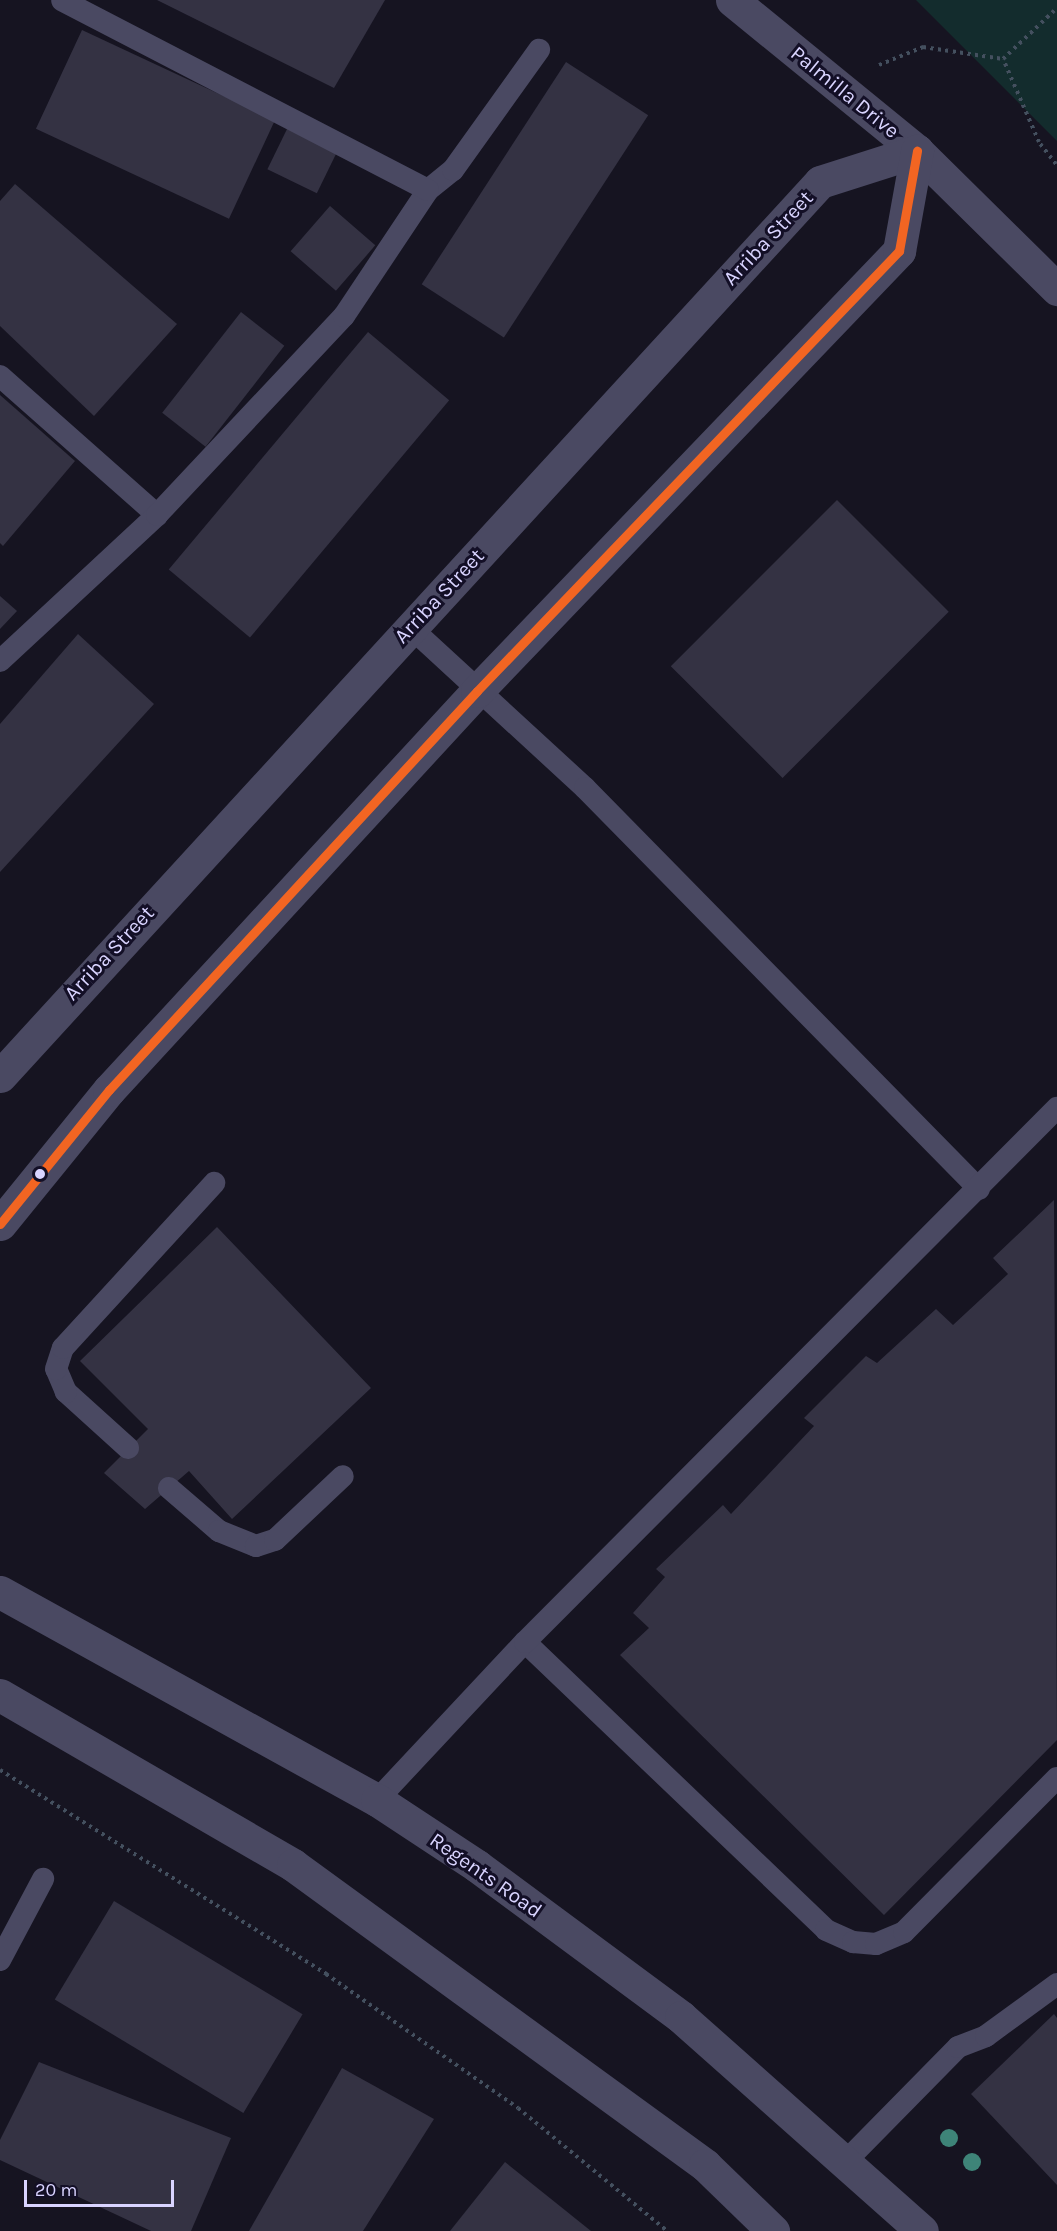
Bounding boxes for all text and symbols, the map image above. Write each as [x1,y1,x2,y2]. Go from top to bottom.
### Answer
street label: Palmilla Drive [786,41,904,143]
street label: Arriba Street [718,185,818,291]
street label: Arriba Street [389,543,489,649]
street label: Arriba Street [59,900,159,1006]
unlabelled marker [34,1168,46,1180]
street label: Regents Road [425,1827,547,1923]
scale bar [27,2168,177,2206]
text: 20 m [35,2179,77,2201]

